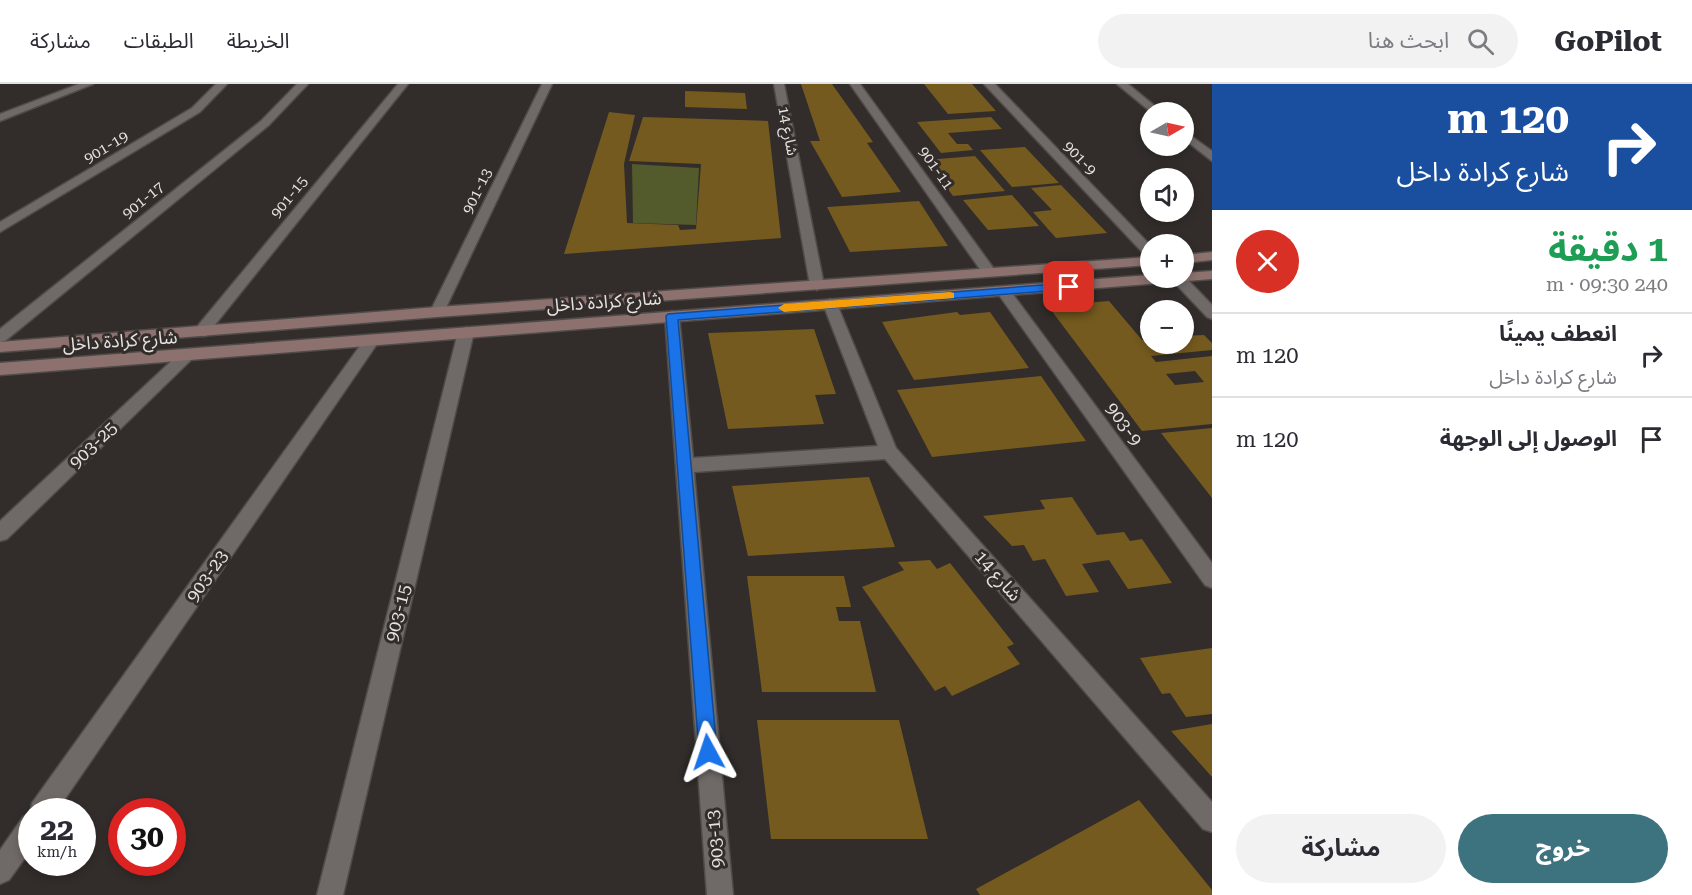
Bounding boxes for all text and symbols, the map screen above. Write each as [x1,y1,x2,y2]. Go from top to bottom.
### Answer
search box [1098,14,1518,68]
icon: search [1464,25,1497,58]
text: GoPilot [1554,25,1662,58]
text: ابحث هنا [1368,28,1449,53]
text: مشاركة [30,29,91,53]
text: الطبقات [124,29,194,53]
text: الخريطة [227,29,290,53]
text: 120 m [1447,94,1569,143]
north arrow [1140,102,1194,156]
map controls [1140,102,1194,354]
street label: شارع 14 [771,105,802,158]
icon: right [1590,108,1668,186]
street label: 901-19 [81,127,131,167]
street label: 901-9 [1060,137,1100,179]
street label: 901-11 [915,143,957,193]
text: شارع كرادة داخل [1396,156,1569,188]
street label: 901-13 [458,165,496,217]
button: sound [1140,168,1194,222]
street label: 901-15 [267,172,311,222]
street label: 901-17 [118,178,168,222]
text: 1 دقيقة [1548,228,1668,270]
button: close [1236,230,1299,293]
button: + [1140,234,1194,288]
pin [1043,261,1094,312]
icon: arrive [1052,270,1085,303]
text: 240 m · 09:30 [1546,272,1668,296]
street label: شارع كرادة داخل [546,287,662,320]
button: − [1140,300,1194,354]
text: انعطف يمينًا [1499,321,1617,346]
street label: شارع كرادة داخل [62,326,178,359]
icon: right [1635,339,1668,372]
text: 120 m [1236,343,1299,368]
text: شارع كرادة داخل [1489,365,1617,389]
street label: 903-9 [1102,398,1147,449]
street label: 903-25 [64,417,121,472]
icon: arrive [1635,423,1668,456]
text: الوصول إلى الوجهة [1440,426,1617,451]
text: 120 m [1236,427,1299,452]
street label: 903-23 [181,546,232,606]
street label: شارع 14 [968,546,1026,608]
street label: 903-15 [380,582,415,644]
position arrow [676,720,740,784]
speed limit sign: 30 [108,798,186,876]
street label: 903-13 [701,809,728,869]
text: 22 [40,812,74,847]
button: مشاركة [1236,814,1446,883]
button: خروج [1458,814,1668,883]
text: km/h [37,843,77,861]

